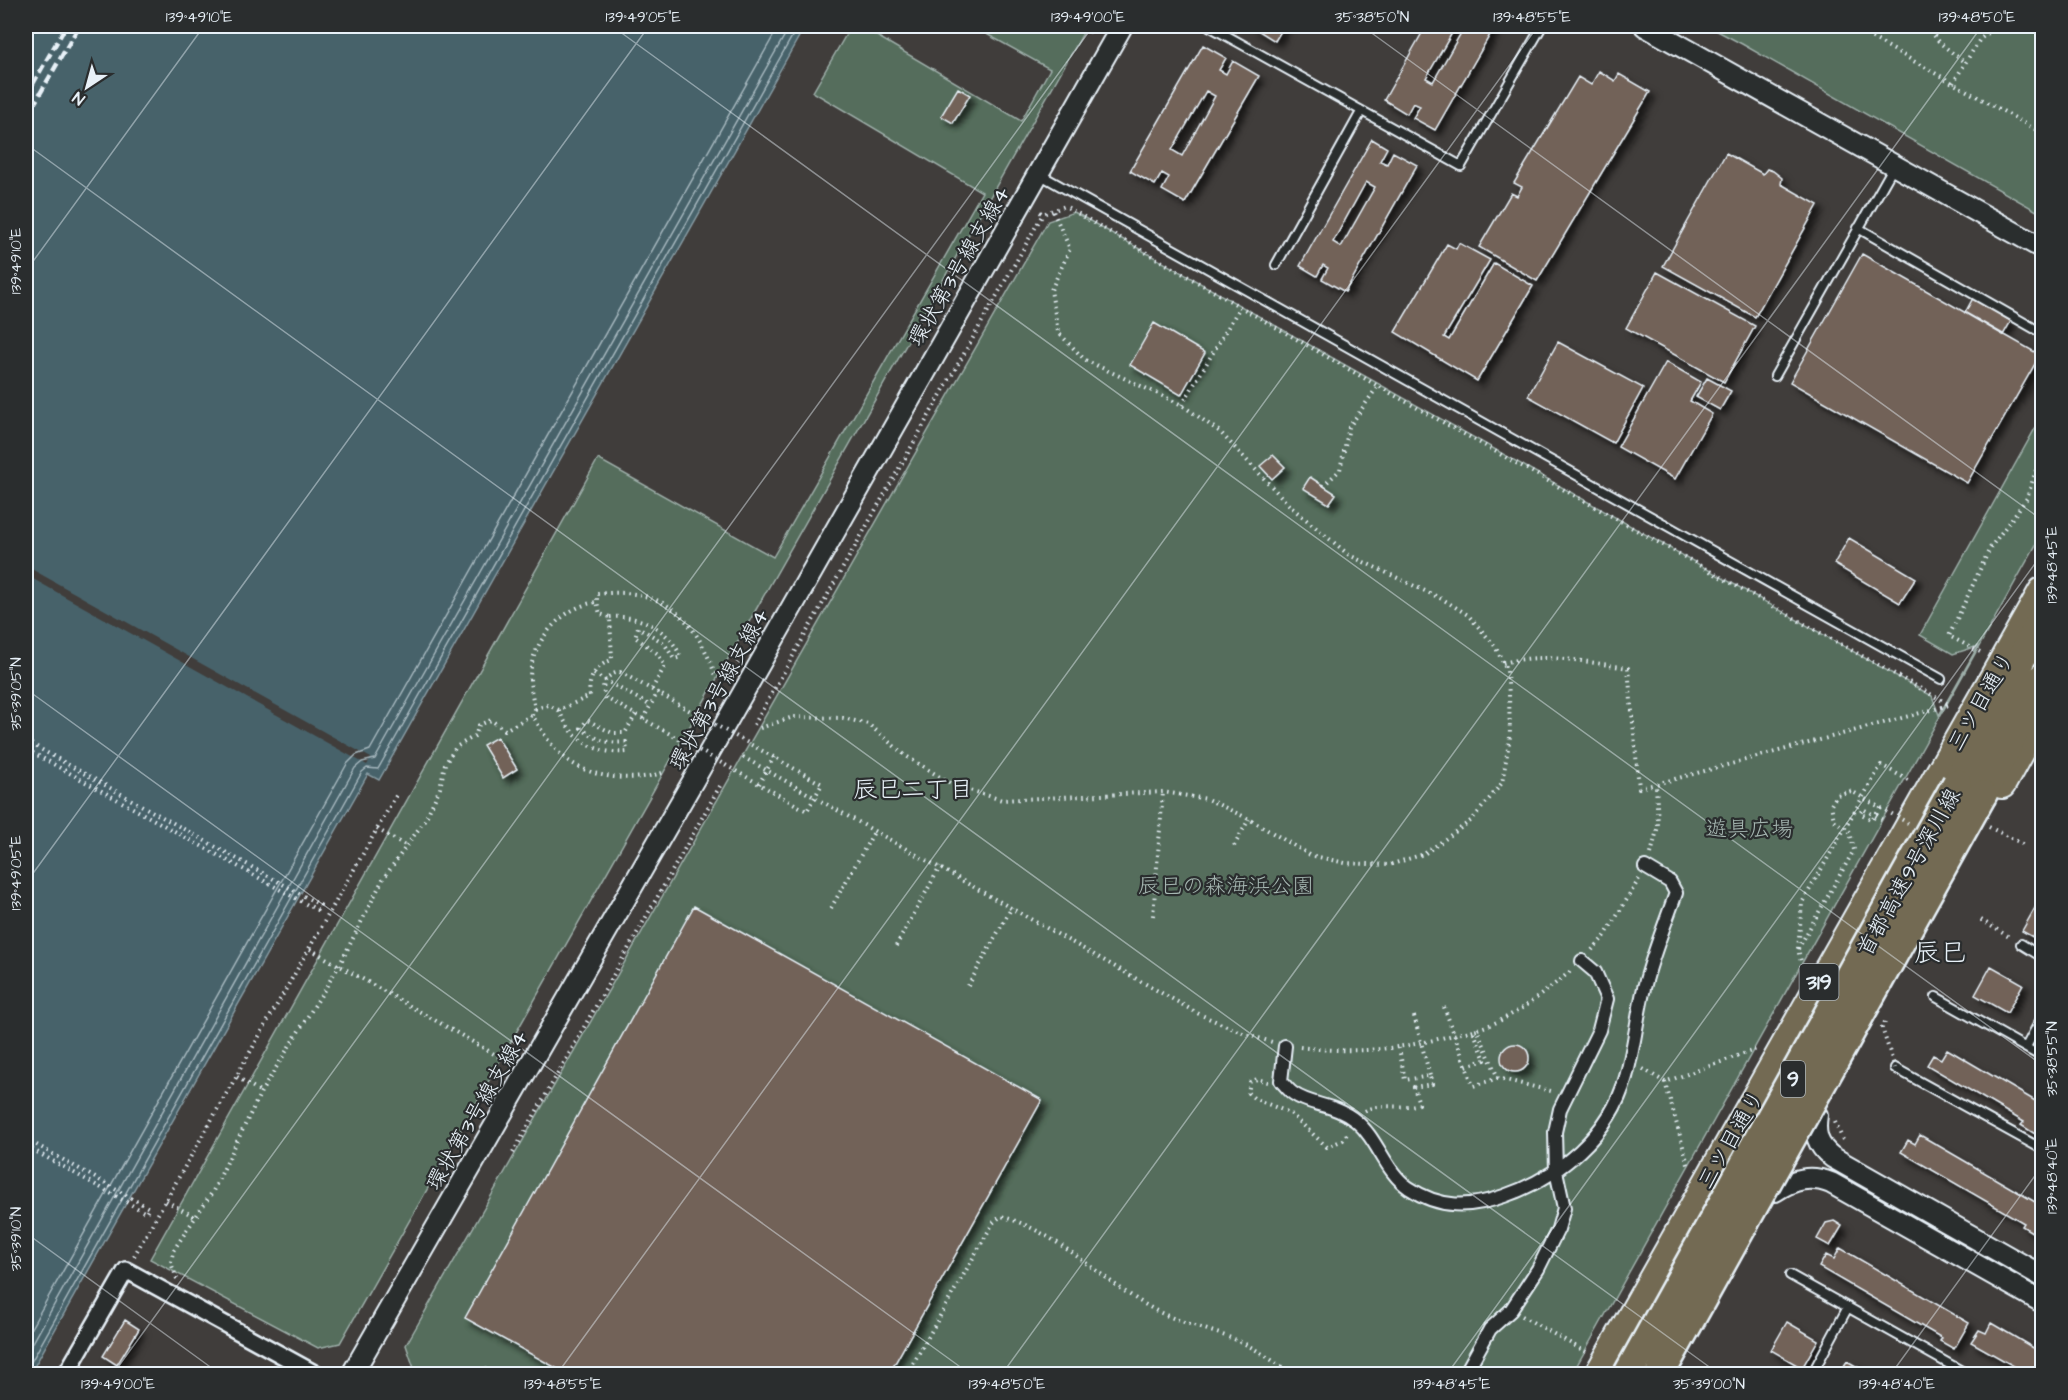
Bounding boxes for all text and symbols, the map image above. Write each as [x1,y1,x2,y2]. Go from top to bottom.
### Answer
text: 139°49'10"E [166,7,232,28]
text: 139°49'05"E [605,7,681,28]
text: 139°49'00"E [1051,7,1125,28]
text: 35°38'50"N [1335,7,1409,28]
text: 139°48'55"E [1493,7,1571,28]
text: 139°48'50"E [1939,7,2015,28]
north arrow [57,57,117,117]
text: N [68,86,89,110]
street label: 環状第3号線支線4 [901,181,1018,353]
text: 139°49'10"E [6,228,27,294]
text: 139°48'45"E [2042,526,2063,604]
street label: 環状第3号線支線4 [662,603,777,776]
street label: 三ツ目通り [1940,646,2022,757]
text: 35°39'05"N [6,657,27,731]
district label: 辰巳二丁目 [853,773,973,807]
street label: 首都高速9号深川線 [1850,783,1969,963]
park label: 遊具広場 [1705,814,1793,845]
text: 139°49'05"E [6,835,27,911]
park label: 辰巳の森海浜公園 [1138,871,1314,902]
district label: 辰巳 [1914,935,1966,971]
road number: 319 [1800,964,1838,1000]
text: 35°38'55"N [2042,1021,2063,1097]
street label: 環状第3号線支線4 [419,1025,536,1197]
road number: 9 [1781,1061,1805,1097]
street label: 三ツ目通り [1690,1084,1772,1195]
text: 139°48'40"E [2042,1138,2063,1214]
text: 35°39'10"N [6,1207,27,1271]
text: 139°49'00"E [81,1374,155,1395]
text: 139°48'55"E [524,1374,602,1395]
text: 139°48'50"E [969,1374,1045,1395]
text: 139°48'45"E [1413,1374,1491,1395]
text: 35°39'00"N [1673,1374,1745,1395]
text: 139°48'40"E [1859,1374,1935,1395]

